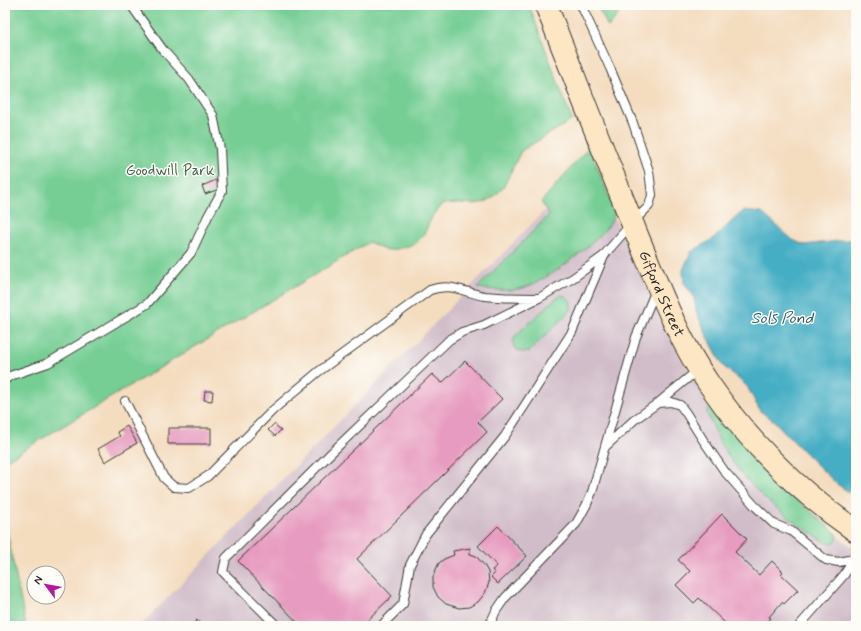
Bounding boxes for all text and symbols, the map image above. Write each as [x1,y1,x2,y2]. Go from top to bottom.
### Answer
park label: Goodwill Park [126,161,215,181]
street label: Gifford Street [633,248,689,341]
water label: Sols Pond [751,308,815,329]
north arrow [26,565,66,605]
text: N [30,573,46,587]

